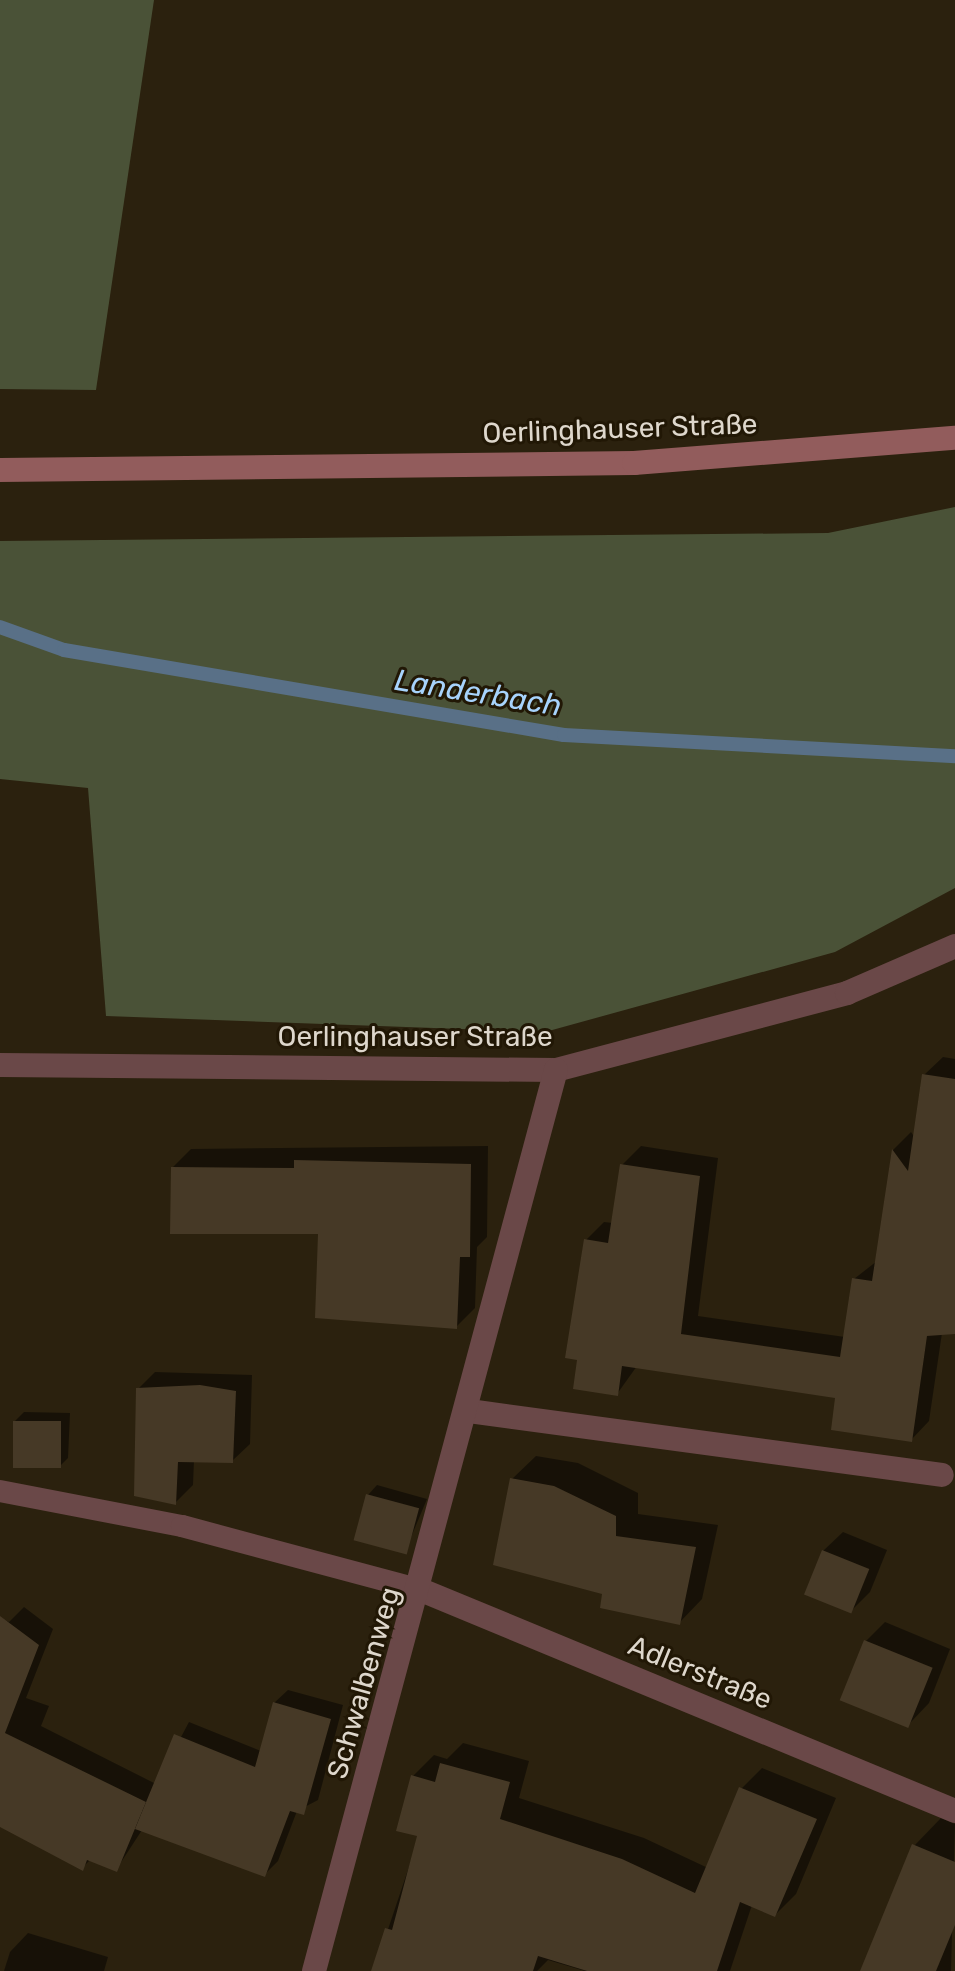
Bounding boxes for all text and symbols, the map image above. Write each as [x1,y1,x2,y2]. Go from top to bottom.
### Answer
street label: Oerlinghauser Straße [482,407,758,451]
water label: Landerbach [392,662,564,724]
street label: Oerlinghauser Straße [277,1020,553,1054]
street label: Schwalbenweg [321,1583,407,1783]
street label: Adlerstraße [623,1629,777,1717]

